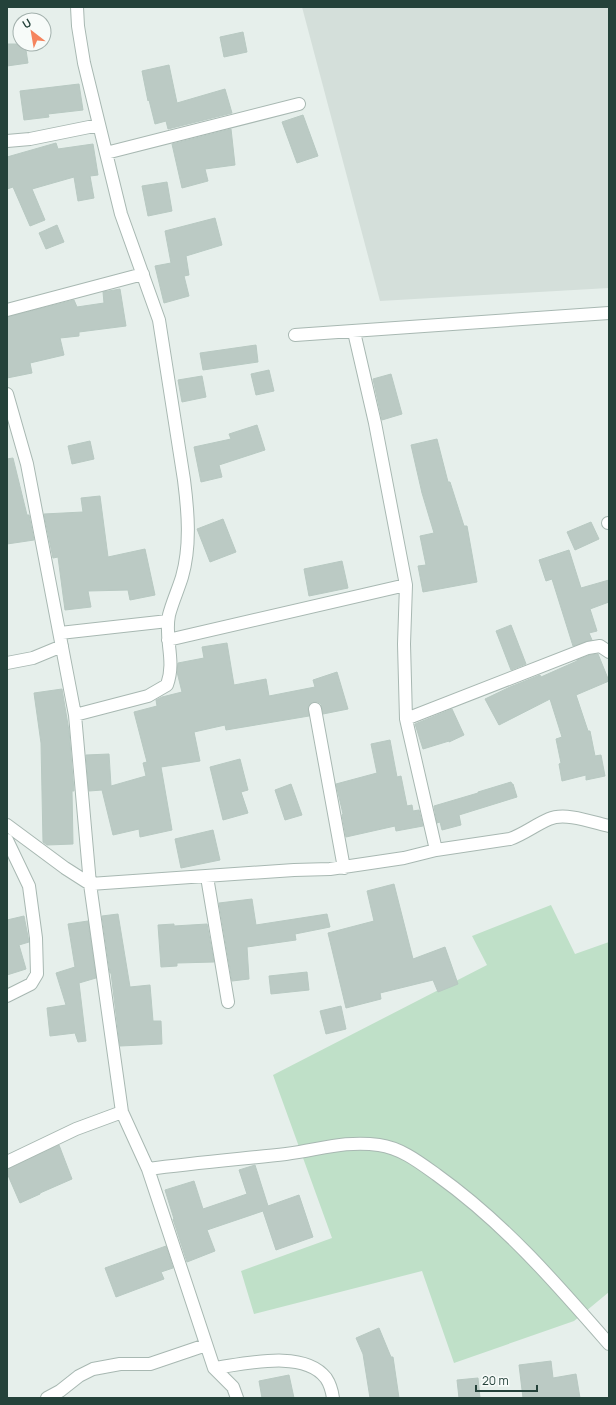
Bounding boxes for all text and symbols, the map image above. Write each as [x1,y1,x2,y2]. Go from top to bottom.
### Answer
north arrow [12,12,52,52]
text: U [19,14,34,31]
scale bar [476,1367,537,1393]
text: 20 m [482,1372,509,1389]

